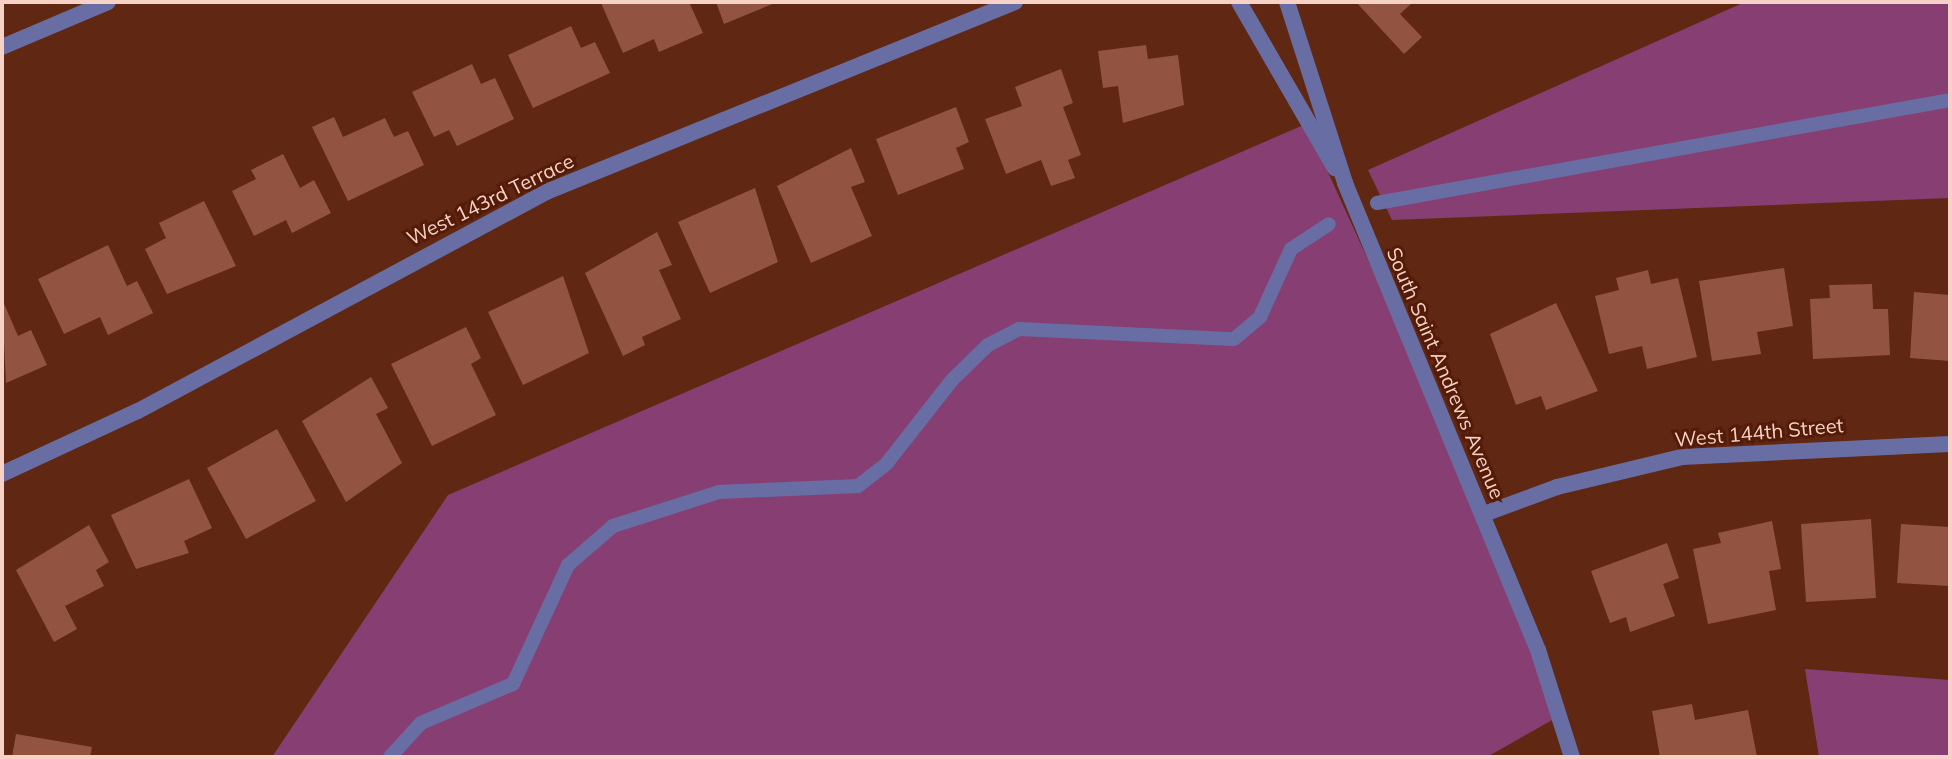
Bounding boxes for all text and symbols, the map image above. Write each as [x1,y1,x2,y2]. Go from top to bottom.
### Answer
street label: West 143rd Terrace [403,148,577,250]
street label: South Saint Andrews Avenue [1382,244,1510,502]
street label: West 144th Street [1674,413,1844,451]

